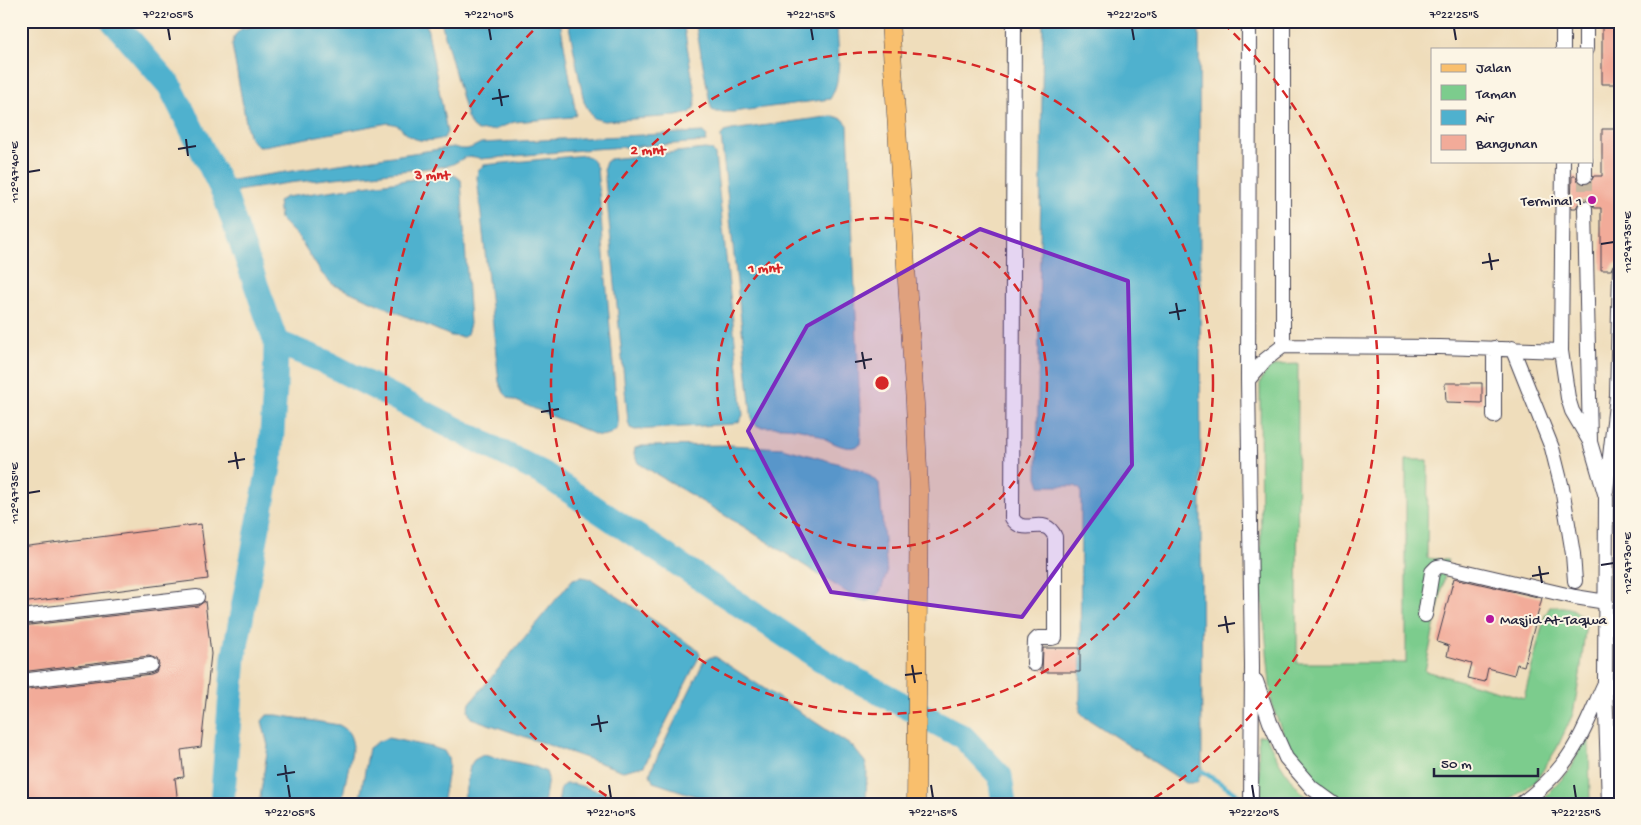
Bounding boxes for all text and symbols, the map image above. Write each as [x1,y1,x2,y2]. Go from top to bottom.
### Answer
text: 7°22'05"S [142,9,193,23]
text: 7°22'10"S [464,9,514,23]
text: 7°22'15"S [786,9,836,23]
text: 7°22'20"S [1106,9,1157,23]
text: 7°22'25"S [1428,9,1479,23]
legend [1431,48,1594,162]
text: Jalan [1476,60,1511,78]
text: Taman [1475,86,1516,104]
text: Air [1476,110,1495,128]
text: Bangunan [1475,136,1537,154]
text: 112°47'40"E [9,141,23,203]
text: 2 mnt [631,142,667,160]
text: 3 mnt [413,167,451,185]
place label: Terminal 1 [1520,193,1582,211]
marker: Terminal 1 [1586,194,1598,206]
text: 112°47'35"E [1622,211,1636,273]
text: 1 mnt [747,260,784,278]
centre of rings [873,374,891,392]
text: 112°47'35"E [9,462,23,524]
text: 112°47'30"E [1622,532,1636,595]
place label: Masjid At-Taqwa [1500,612,1608,630]
marker: Masjid At-Taqwa [1484,613,1496,625]
scale bar [1434,745,1537,777]
text: 50 m [1441,756,1472,774]
text: 7°22'05"S [264,807,315,821]
text: 7°22'10"S [586,807,636,821]
text: 7°22'15"S [908,807,958,821]
text: 7°22'20"S [1228,807,1279,821]
text: 7°22'25"S [1550,807,1601,821]

